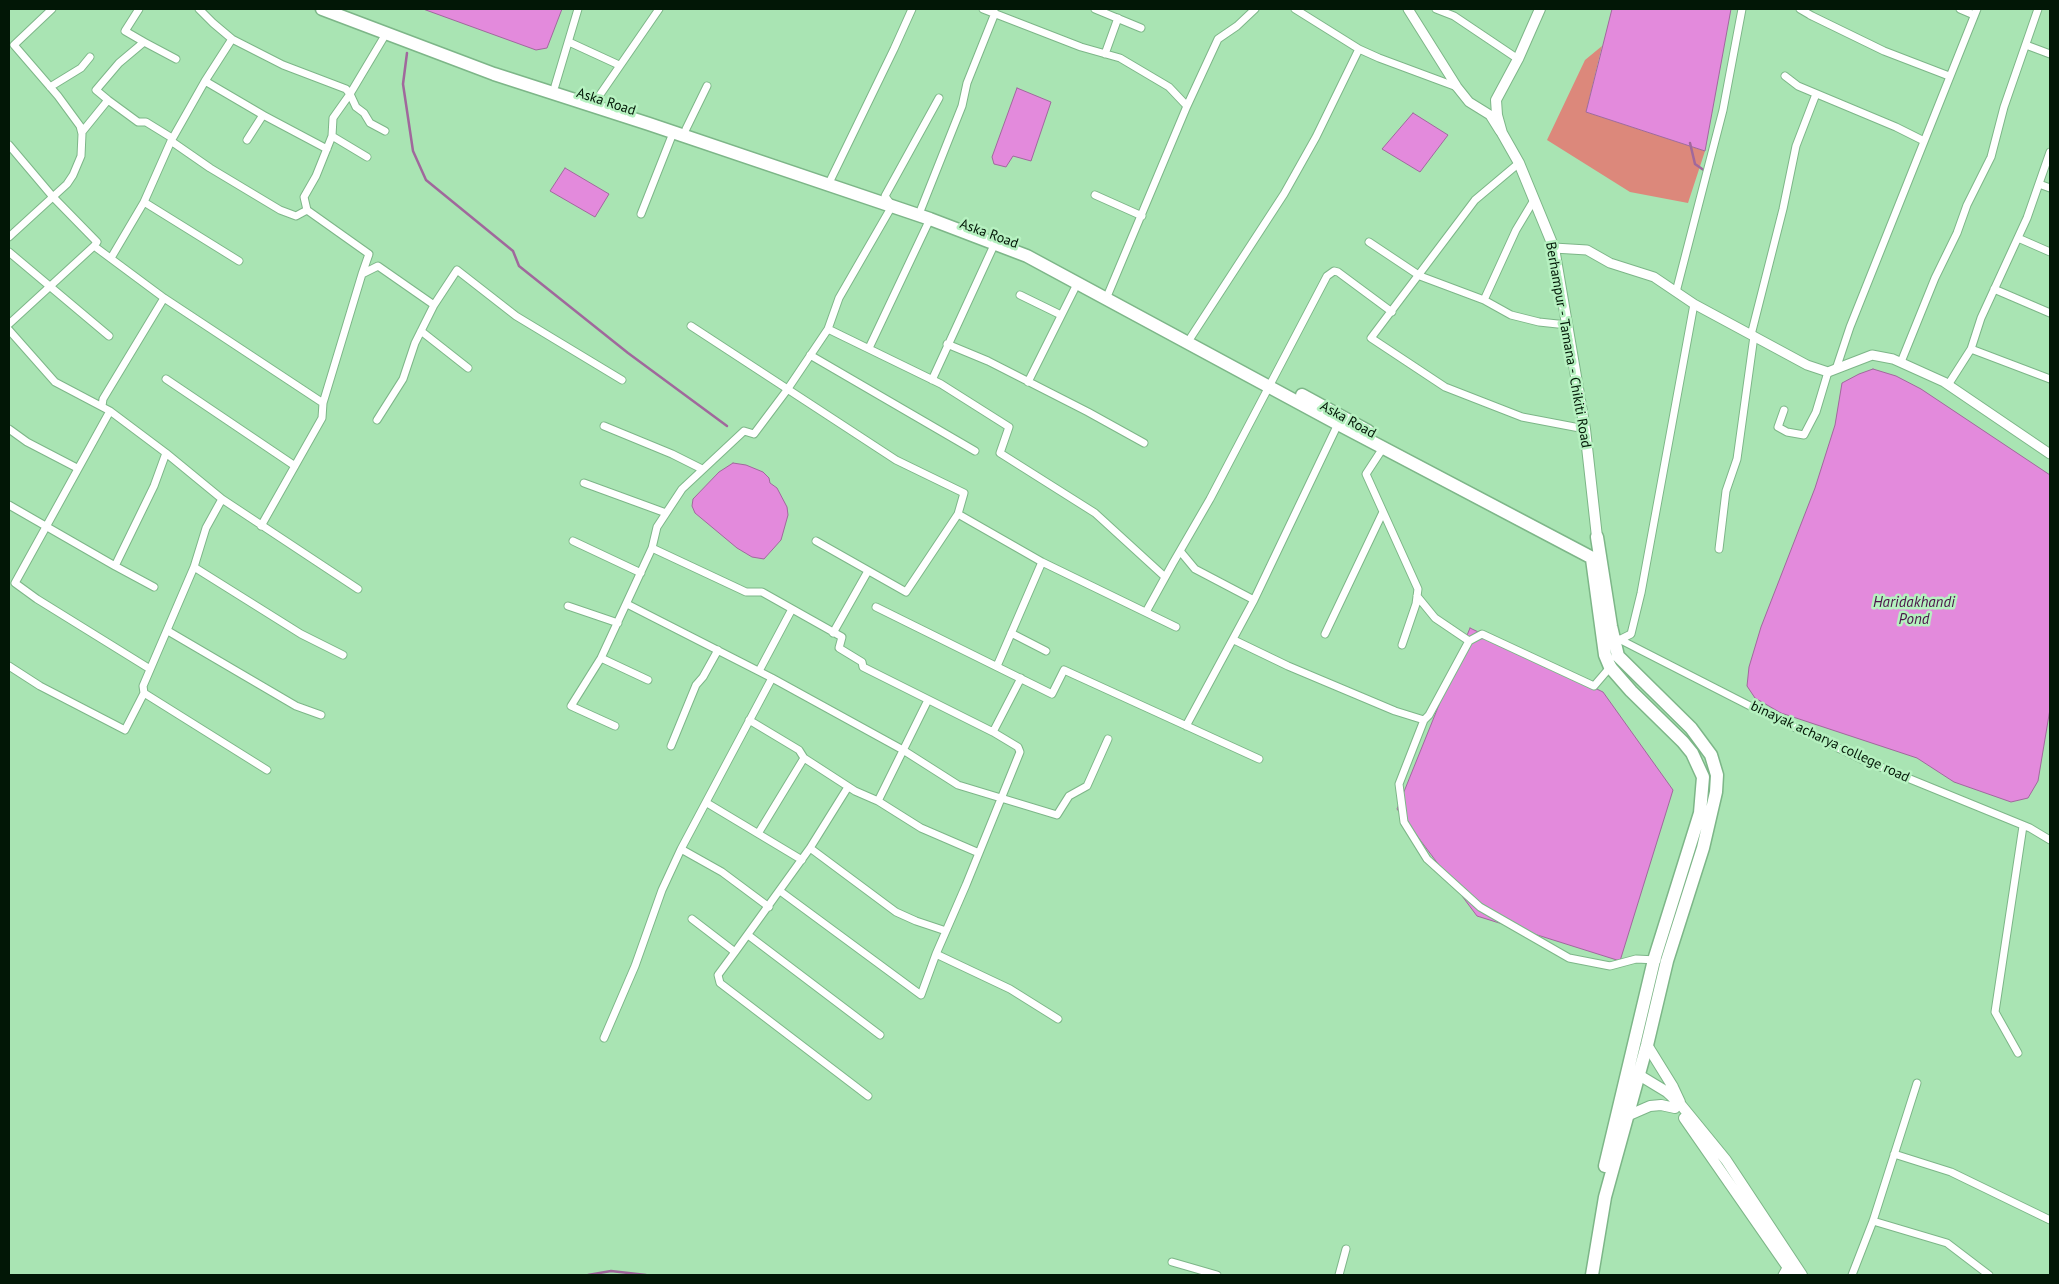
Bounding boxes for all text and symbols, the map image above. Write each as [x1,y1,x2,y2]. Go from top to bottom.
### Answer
street label: Aska Road [574,85,638,119]
street label: Aska Road [957,216,1021,252]
street label: Berhampur - Tamana - Chikiti Road [1542,241,1594,449]
street label: Aska Road [1317,398,1379,442]
water label: Haridakhandi Pond [1873,594,1955,629]
street label: binayak acharya college road [1748,698,1912,786]

